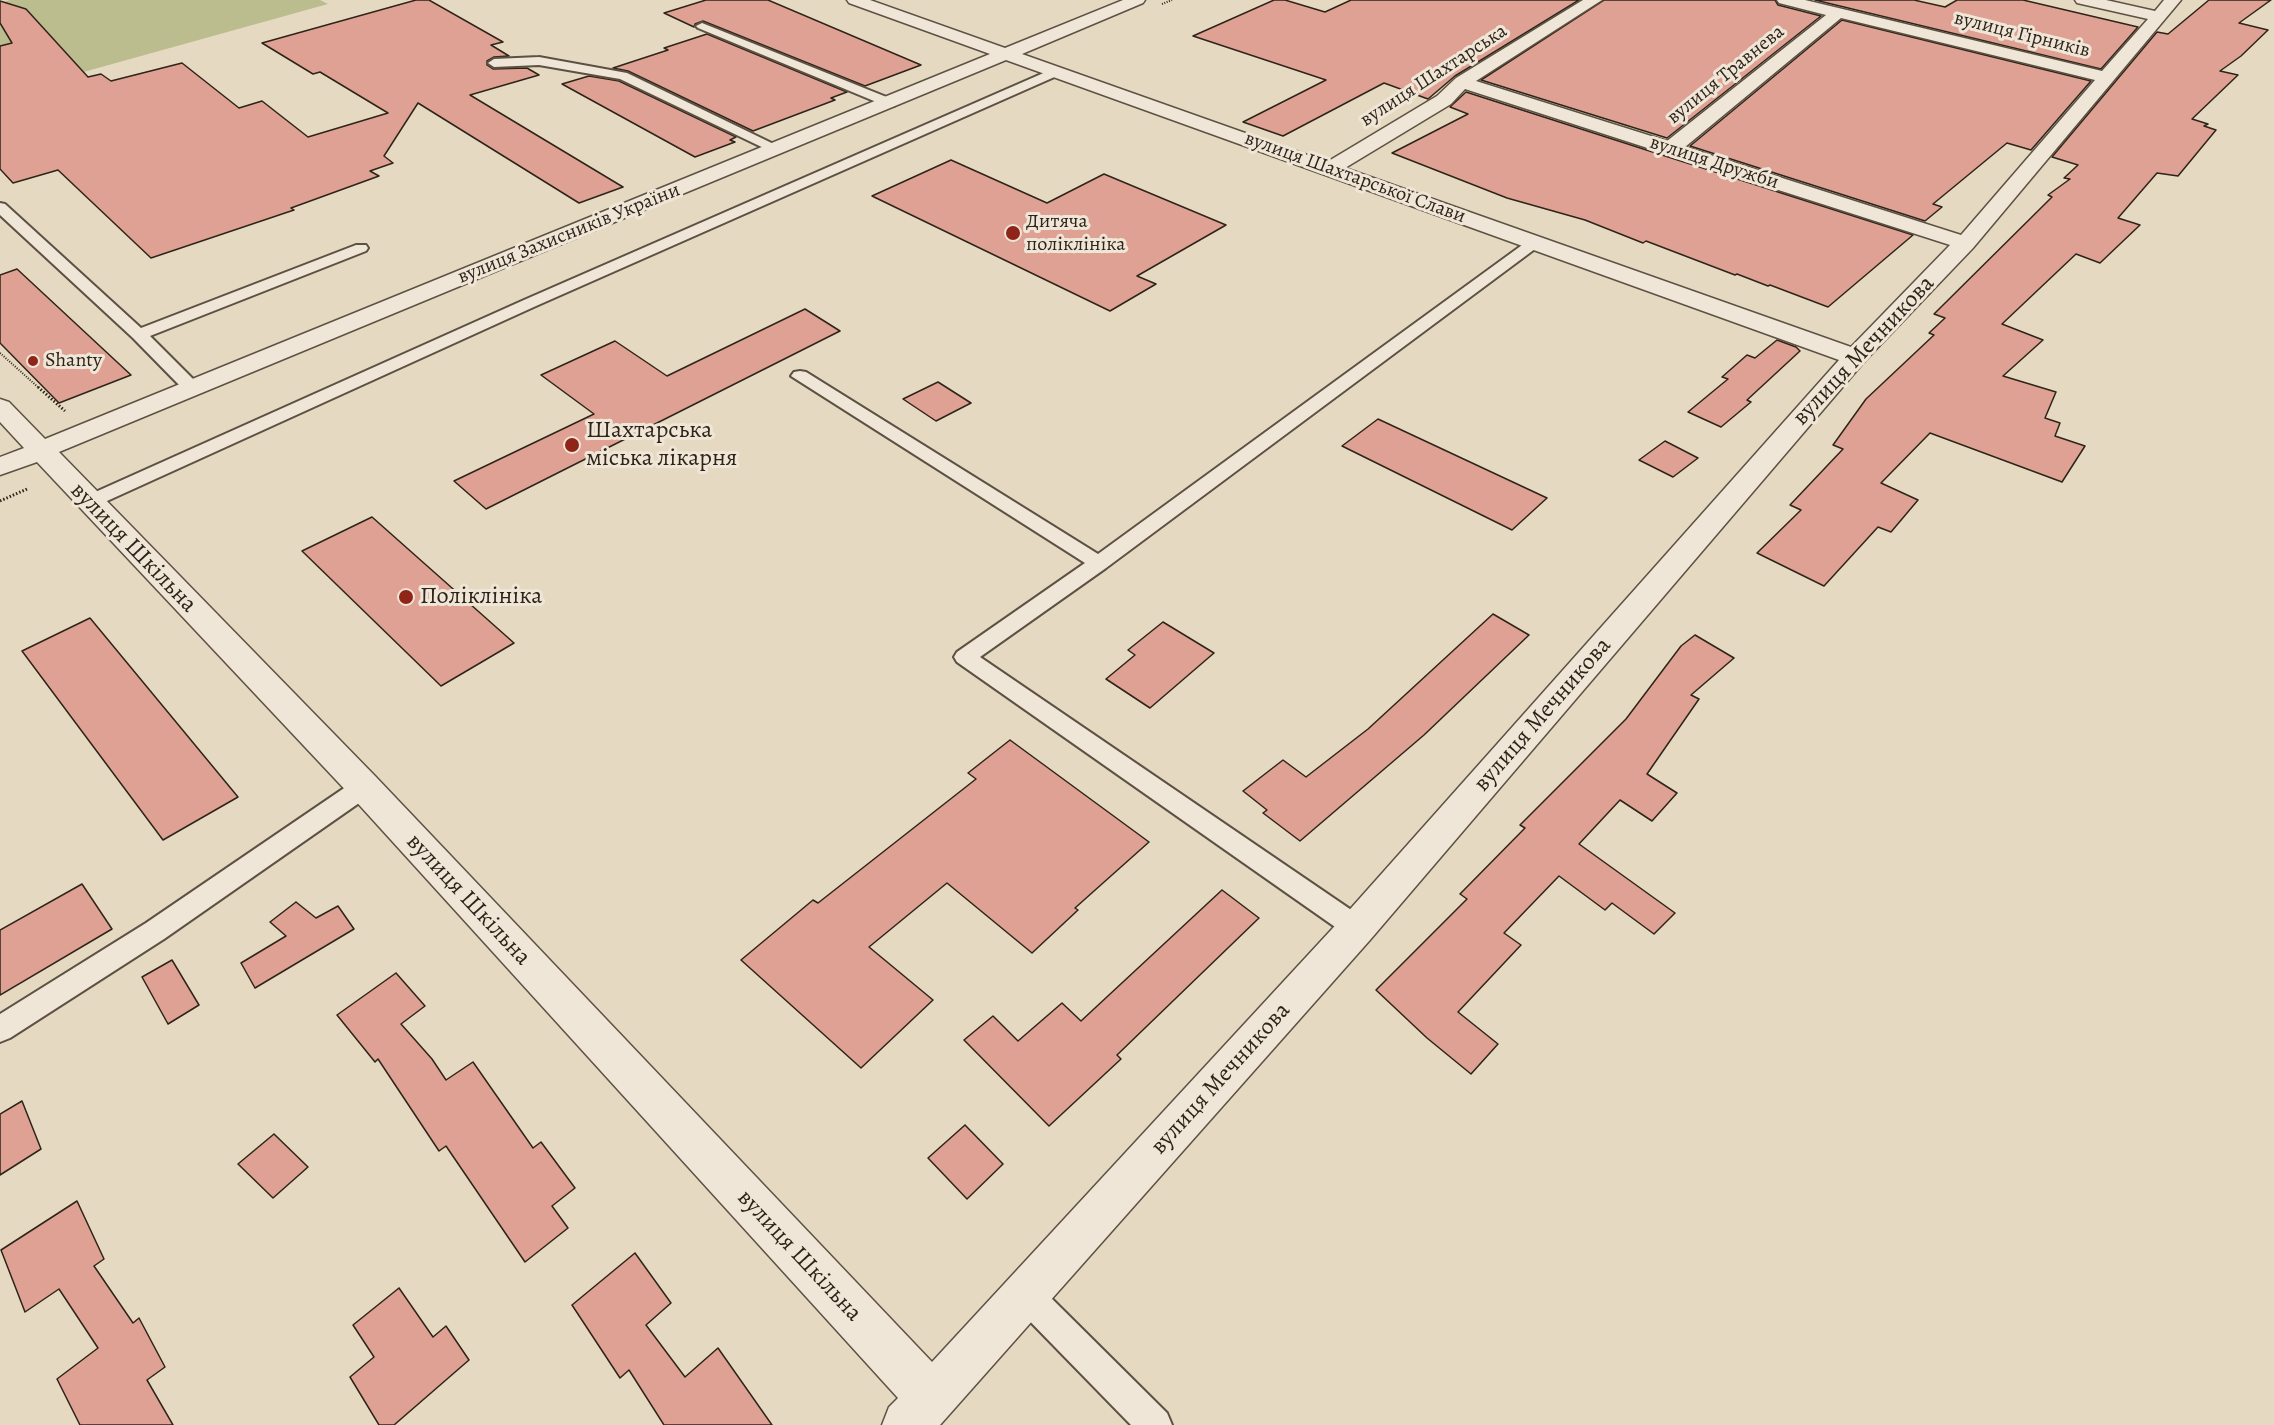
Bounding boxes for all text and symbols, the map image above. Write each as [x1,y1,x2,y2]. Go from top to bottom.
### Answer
street label: вулиця Гірників [1952,7,2092,63]
street label: вулиця Шахтарська [1356,20,1512,132]
street label: вулиця Травнева [1662,20,1790,130]
street label: вулиця Шахтарської Слави [1241,127,1469,229]
street label: вулиця Дружби [1646,131,1782,195]
street label: вулиця Захисників України [454,178,684,290]
place label: Дитяча поліклініка [1026,210,1125,257]
marker: Дитяча поліклініка [1004,224,1022,242]
street label: вулиця Мечникова [1787,270,1941,432]
place label: Shanty [45,349,102,373]
marker: Shanty [26,354,40,368]
place label: Шахтарська міська лікарня [586,417,737,473]
marker: Шахтарська міська лікарня [563,436,581,454]
street label: вулиця Шкільна [64,477,202,619]
place label: Поліклініка [420,583,542,611]
marker: Поліклініка [397,588,415,606]
street label: вулиця Мечникова [1468,632,1618,798]
street label: вулиця Шкільна [400,828,536,972]
street label: вулиця Мечникова [1145,997,1297,1161]
street label: вулиця Шкільна [731,1184,867,1328]

